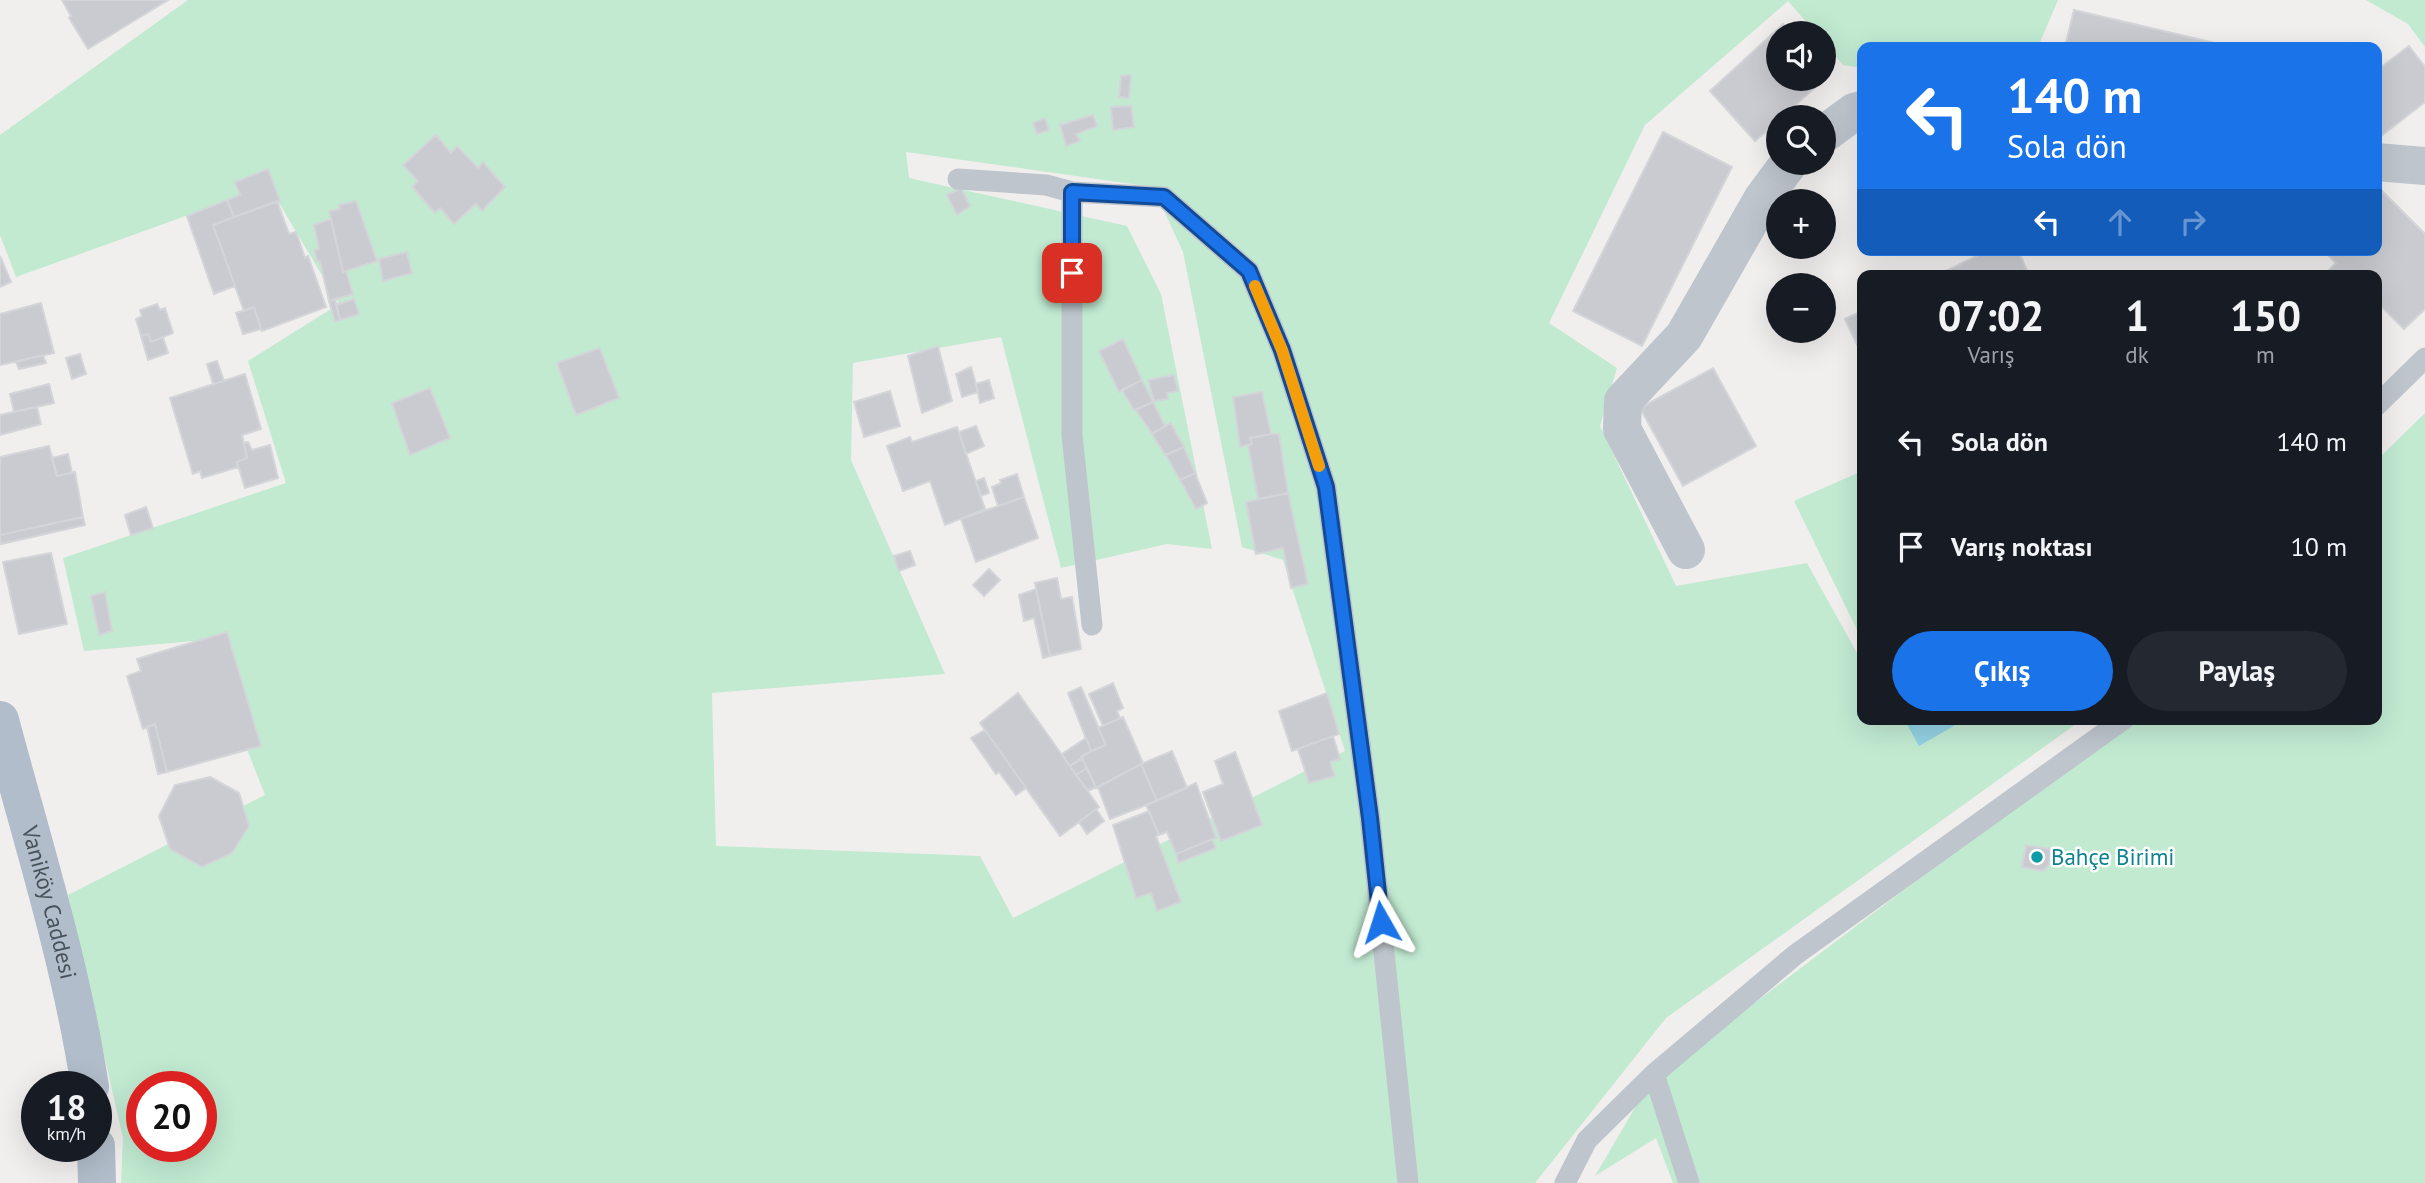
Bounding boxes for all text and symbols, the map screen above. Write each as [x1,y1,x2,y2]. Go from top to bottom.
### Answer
map controls [1766,21,1836,343]
button: sound [1766,21,1836,91]
text: 140 m [2007,63,2142,127]
icon: left [1892,70,1983,161]
button: search [1766,105,1836,175]
text: Sola dön [2007,125,2127,167]
button: + [1766,189,1836,259]
icon: left [2028,203,2066,241]
icon: ahead [2101,203,2139,241]
icon: right [2174,203,2212,241]
pin [1042,243,1102,303]
icon: arrive [1053,254,1091,292]
button: − [1766,273,1836,343]
text: 07:02 [1938,288,2044,343]
text: 1 [2125,288,2149,343]
text: 150 [2230,288,2301,343]
text: Varış [1968,340,2015,369]
text: dk [2125,340,2149,369]
text: m [2256,340,2275,369]
icon: left [1892,423,1930,461]
text: Sola dön [1951,425,2048,458]
text: 140 m [2276,425,2347,458]
icon: arrive [1892,528,1930,566]
text: Varış noktası [1951,530,2093,563]
text: 10 m [2291,530,2347,563]
button: Çıkış [1892,631,2113,711]
button: Paylaş [2127,631,2347,711]
street label: Vaniköy Caddesi [15,821,84,982]
place label: Bahçe Birimi [2051,842,2175,871]
marker: Bahçe Birimi [2029,849,2045,865]
position arrow [1344,885,1418,959]
speed limit sign: 20 [126,1071,217,1162]
text: 18 [47,1084,86,1130]
text: km/h [47,1122,86,1145]

